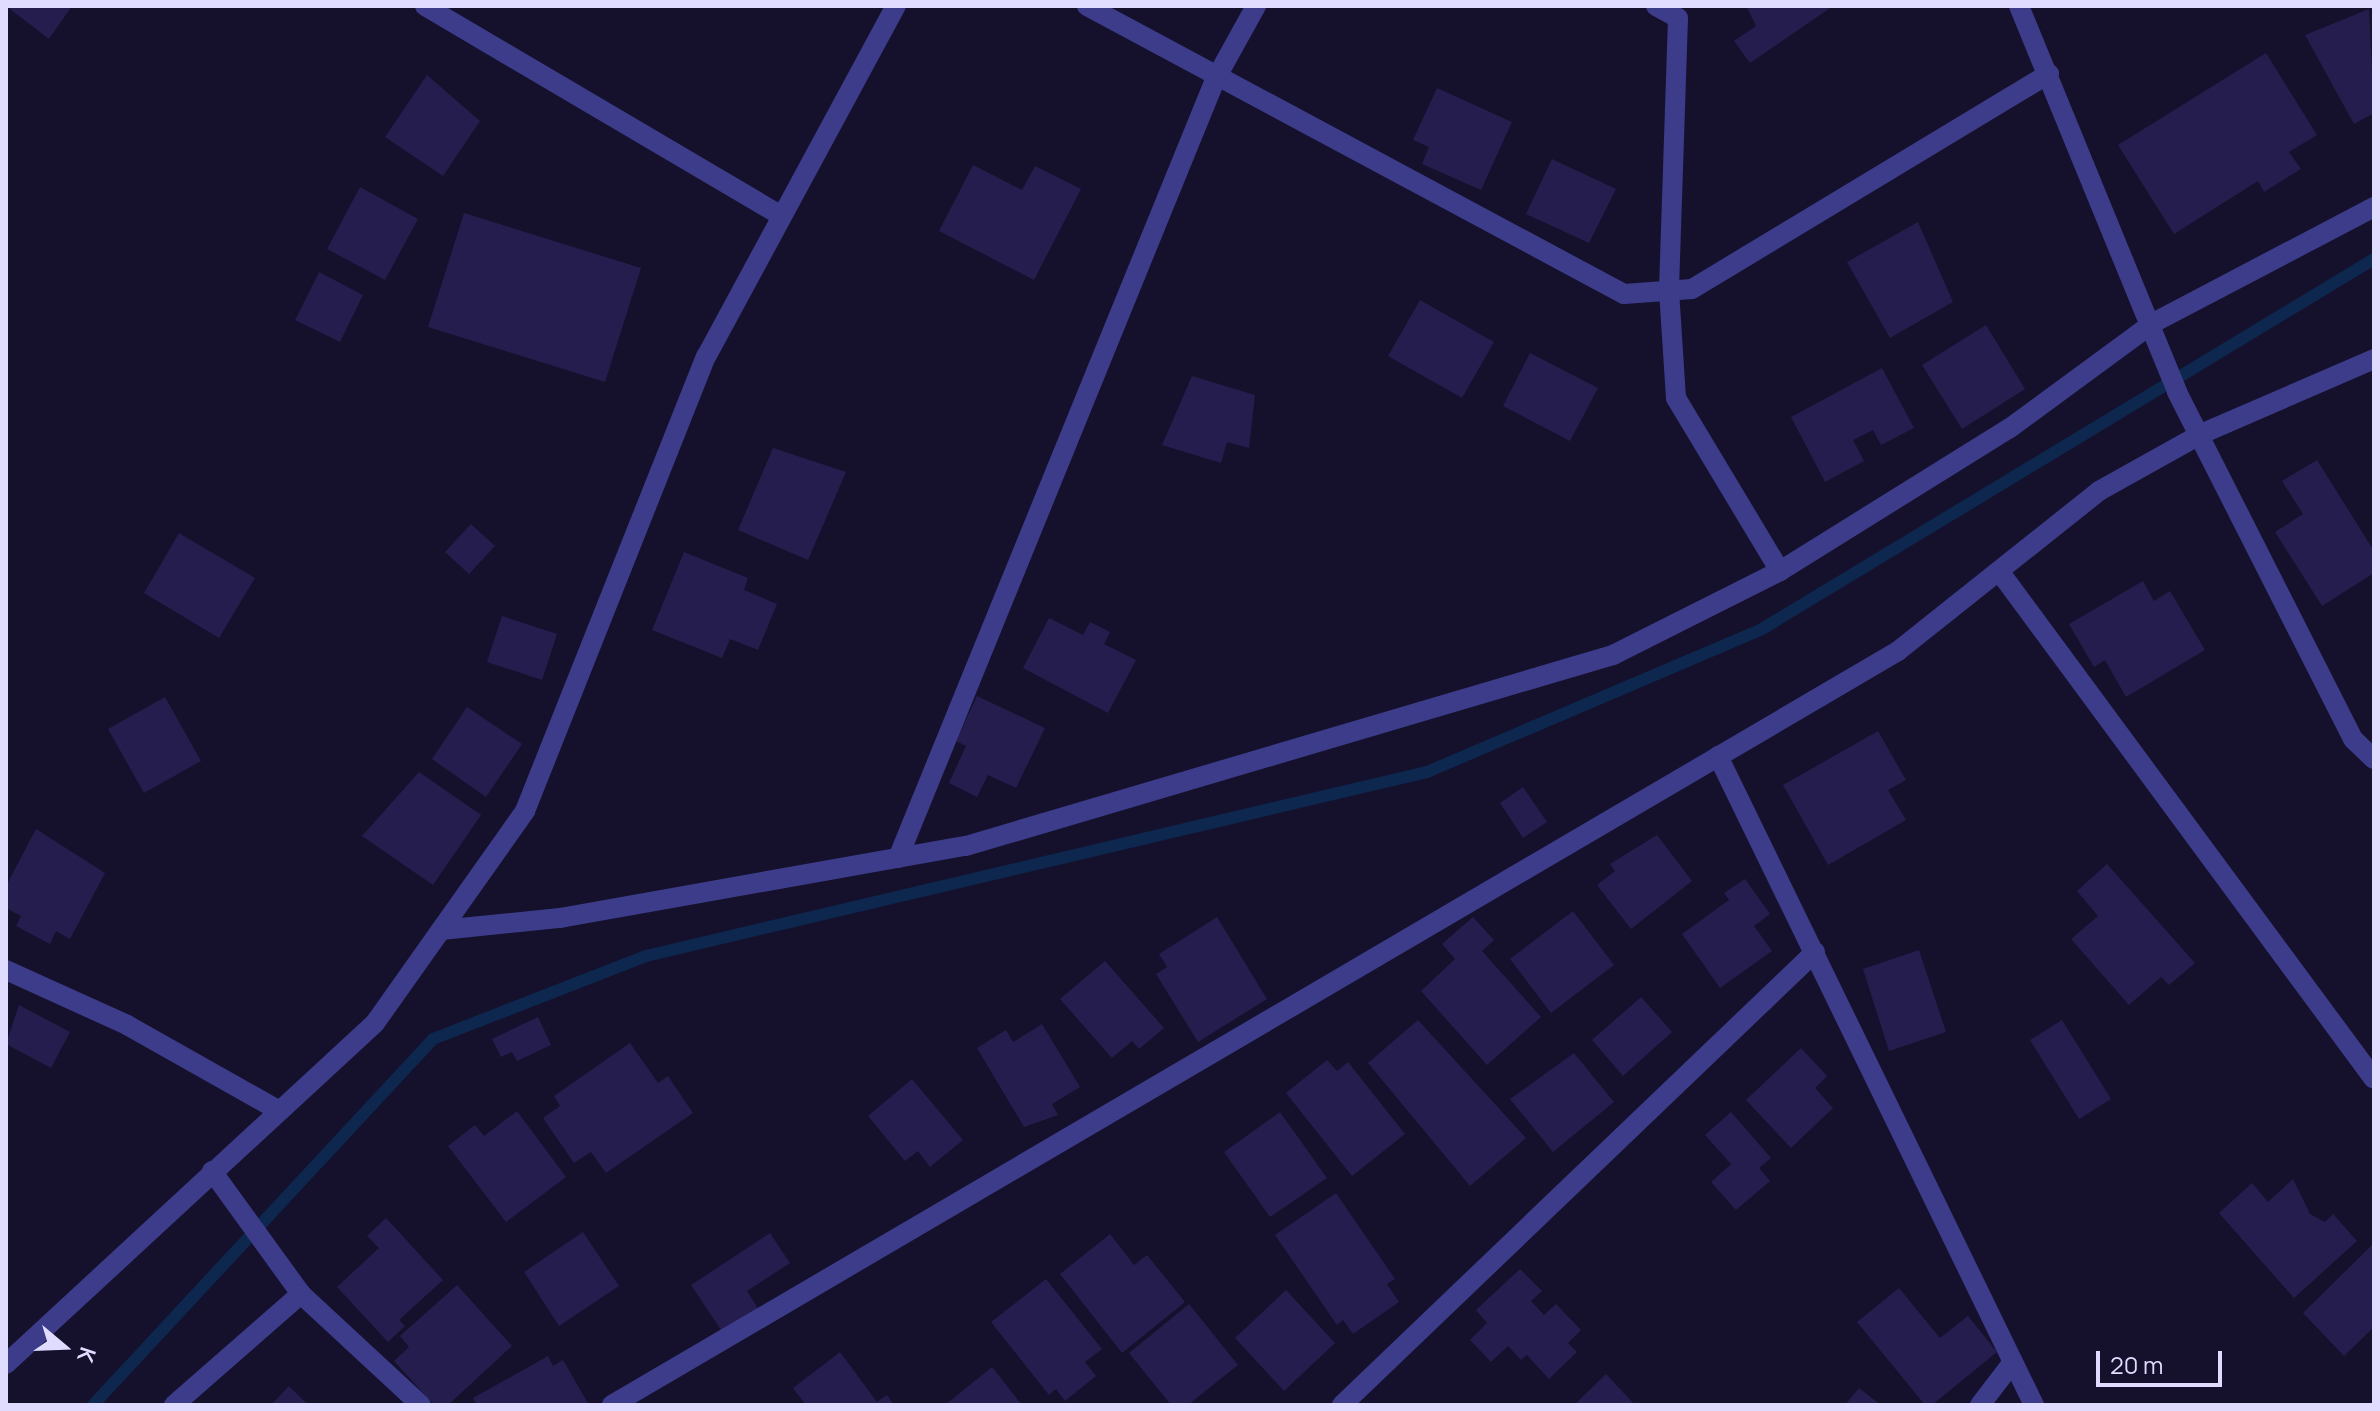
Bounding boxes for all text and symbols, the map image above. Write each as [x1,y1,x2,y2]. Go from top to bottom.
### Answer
north arrow [24,1307,104,1387]
scale bar [2100,1335,2226,1385]
text: K [70,1343,103,1366]
text: 20 m [2110,1348,2163,1381]

